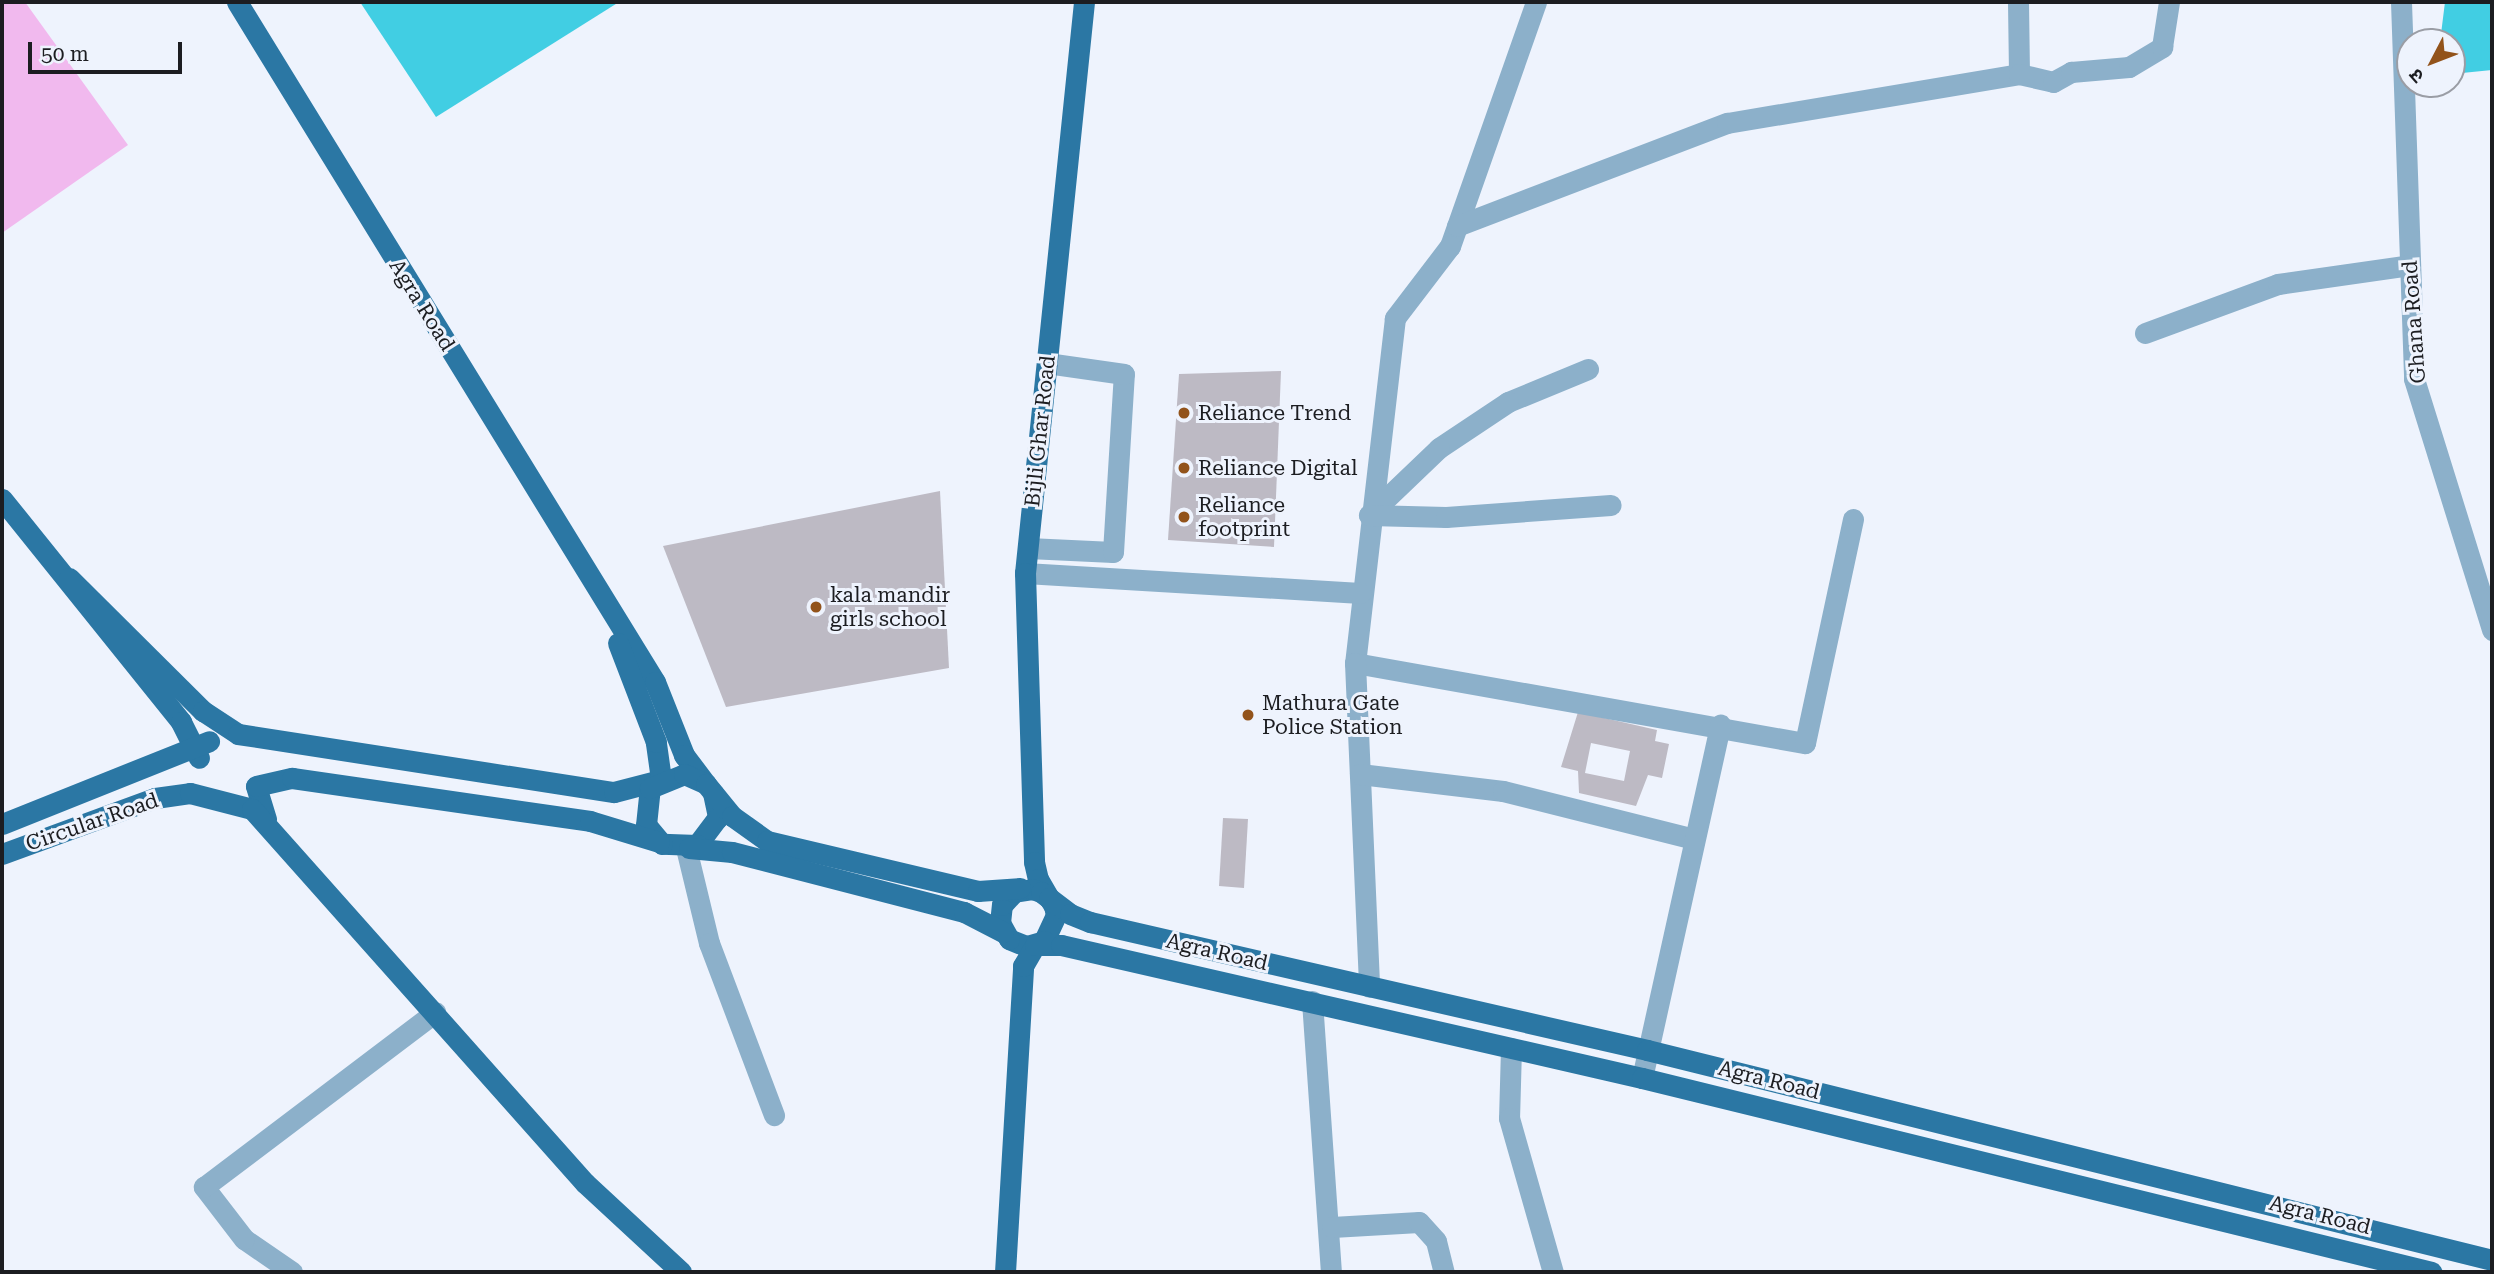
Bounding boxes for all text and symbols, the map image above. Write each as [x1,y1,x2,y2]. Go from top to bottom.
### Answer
scale bar [32,28,186,72]
north arrow [2396,28,2466,98]
text: 50 m [41,42,89,66]
text: उ [2404,64,2429,88]
street label: Agra Road [384,254,460,356]
street label: Ghana Road [2397,260,2431,384]
street label: Bijli Ghar Road [1020,354,1060,508]
place label: Reliance Trend [1198,400,1351,426]
marker: Reliance Trend [1176,405,1192,421]
place label: Reliance Digital [1198,455,1357,481]
marker: Reliance Digital [1176,460,1192,476]
place label: Reliance footprint [1198,492,1290,542]
marker: Reliance footprint [1176,509,1192,525]
place label: kala mandir girls school [830,582,950,632]
marker: kala mandir girls school [808,599,824,615]
place label: Mathura Gate Police Station [1262,690,1403,740]
marker: Mathura Gate Police Station [1240,707,1256,723]
street label: Circular Road [22,788,162,856]
street label: Agra Road [1164,928,1270,976]
street label: Agra Road [1716,1055,1822,1105]
street label: Agra Road [2267,1190,2373,1240]

